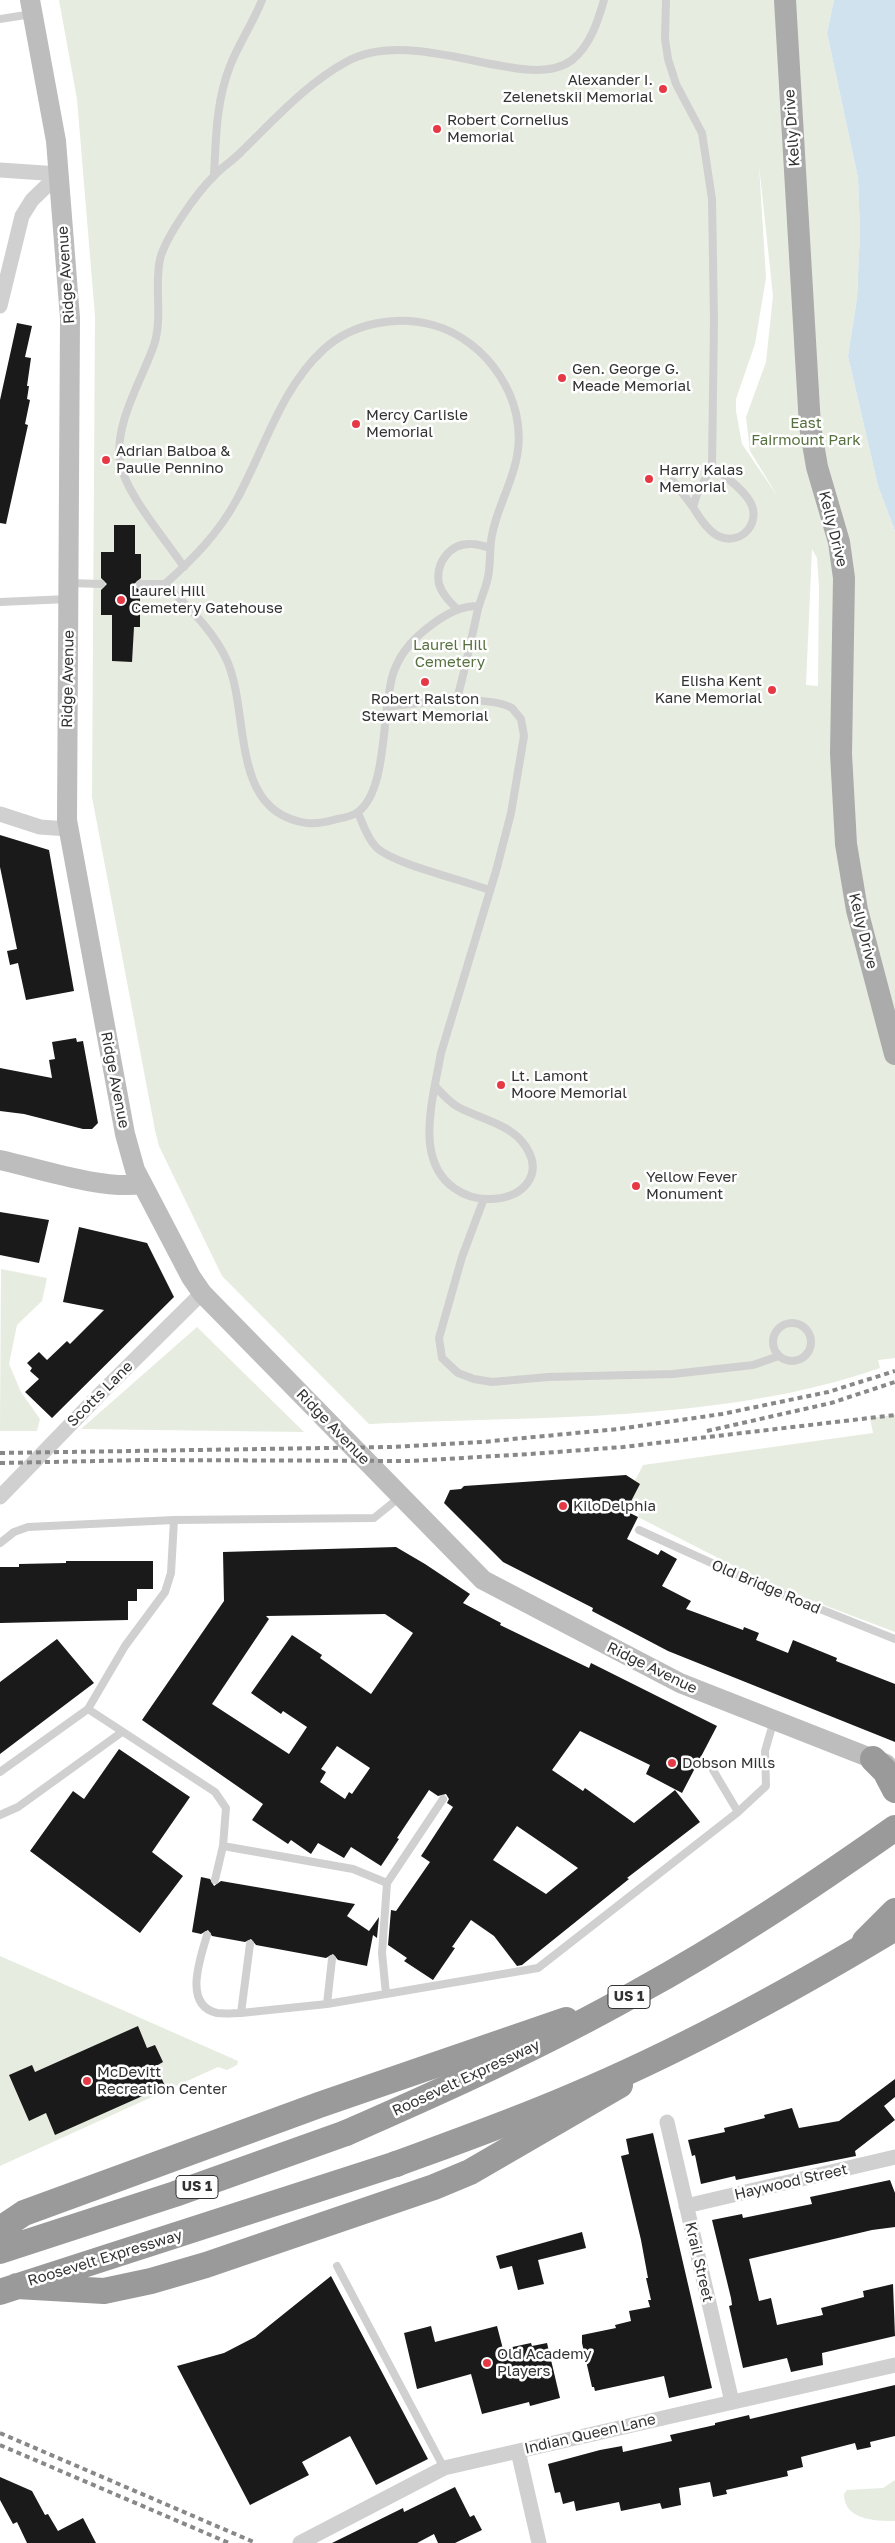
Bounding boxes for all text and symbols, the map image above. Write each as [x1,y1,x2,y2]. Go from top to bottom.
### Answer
place label: Alexander I. Zelenetskii Memorial [503,71,653,106]
marker: Alexander I. Zelenetskii Memorial [657,83,669,95]
street label: Kelly Drive [780,89,804,167]
place label: Robert Cornelius Memorial [447,111,569,146]
marker: Robert Cornelius Memorial [431,123,443,135]
street label: Ridge Avenue [54,225,78,325]
place label: Gen. George G. Meade Memorial [572,360,691,395]
marker: Gen. George G. Meade Memorial [556,372,568,384]
place label: Mercy Carlisle Memorial [366,406,468,441]
park label: East Fairmount Park [751,414,861,449]
marker: Mercy Carlisle Memorial [350,418,362,430]
place label: Adrian Balboa & Paulie Pennino [116,442,230,477]
marker: Adrian Balboa & Paulie Pennino [100,454,112,466]
place label: Harry Kalas Memorial [659,461,743,496]
marker: Harry Kalas Memorial [643,473,655,485]
street label: Kelly Drive [815,489,851,569]
place label: Laurel Hill Cemetery Gatehouse [131,582,283,617]
marker: Laurel Hill Cemetery Gatehouse [115,594,127,606]
street label: Ridge Avenue [58,630,78,728]
park label: Laurel Hill Cemetery [413,636,487,671]
place label: Elisha Kent Kane Memorial [655,672,762,707]
marker: Robert Ralston Stewart Memorial [419,676,431,688]
marker: Elisha Kent Kane Memorial [766,684,778,696]
place label: Robert Ralston Stewart Memorial [361,690,489,725]
street label: Kelly Drive [845,891,881,971]
street label: Ridge Avenue [97,1030,133,1130]
place label: Lt. Lamont Moore Memorial [511,1067,627,1102]
marker: Lt. Lamont Moore Memorial [495,1079,507,1091]
place label: Yellow Fever Monument [646,1168,737,1203]
marker: Yellow Fever Monument [630,1180,642,1192]
street label: Scotts Lane [63,1357,137,1431]
street label: Ridge Avenue [292,1385,374,1469]
place label: KiloDelphia [573,1497,656,1515]
marker: KiloDelphia [557,1500,569,1512]
street label: Old Bridge Road [709,1556,823,1618]
street label: Ridge Avenue [604,1638,700,1698]
place label: Dobson Mills [682,1754,775,1772]
marker: Dobson Mills [666,1757,678,1769]
road number: US 1 [608,1985,650,2008]
street label: Roosevelt Expressway [389,2036,543,2120]
place label: McDevitt Recreation Center [97,2063,227,2098]
marker: McDevitt Recreation Center [81,2075,93,2087]
street label: Haywood Street [733,2160,849,2204]
road number: US 1 [176,2176,218,2198]
street label: Krail Street [681,2220,717,2304]
street label: Roosevelt Expressway [25,2226,185,2290]
place label: Old Academy Players [497,2345,592,2380]
marker: Old Academy Players [481,2357,493,2369]
street label: Indian Queen Lane [523,2410,657,2458]

